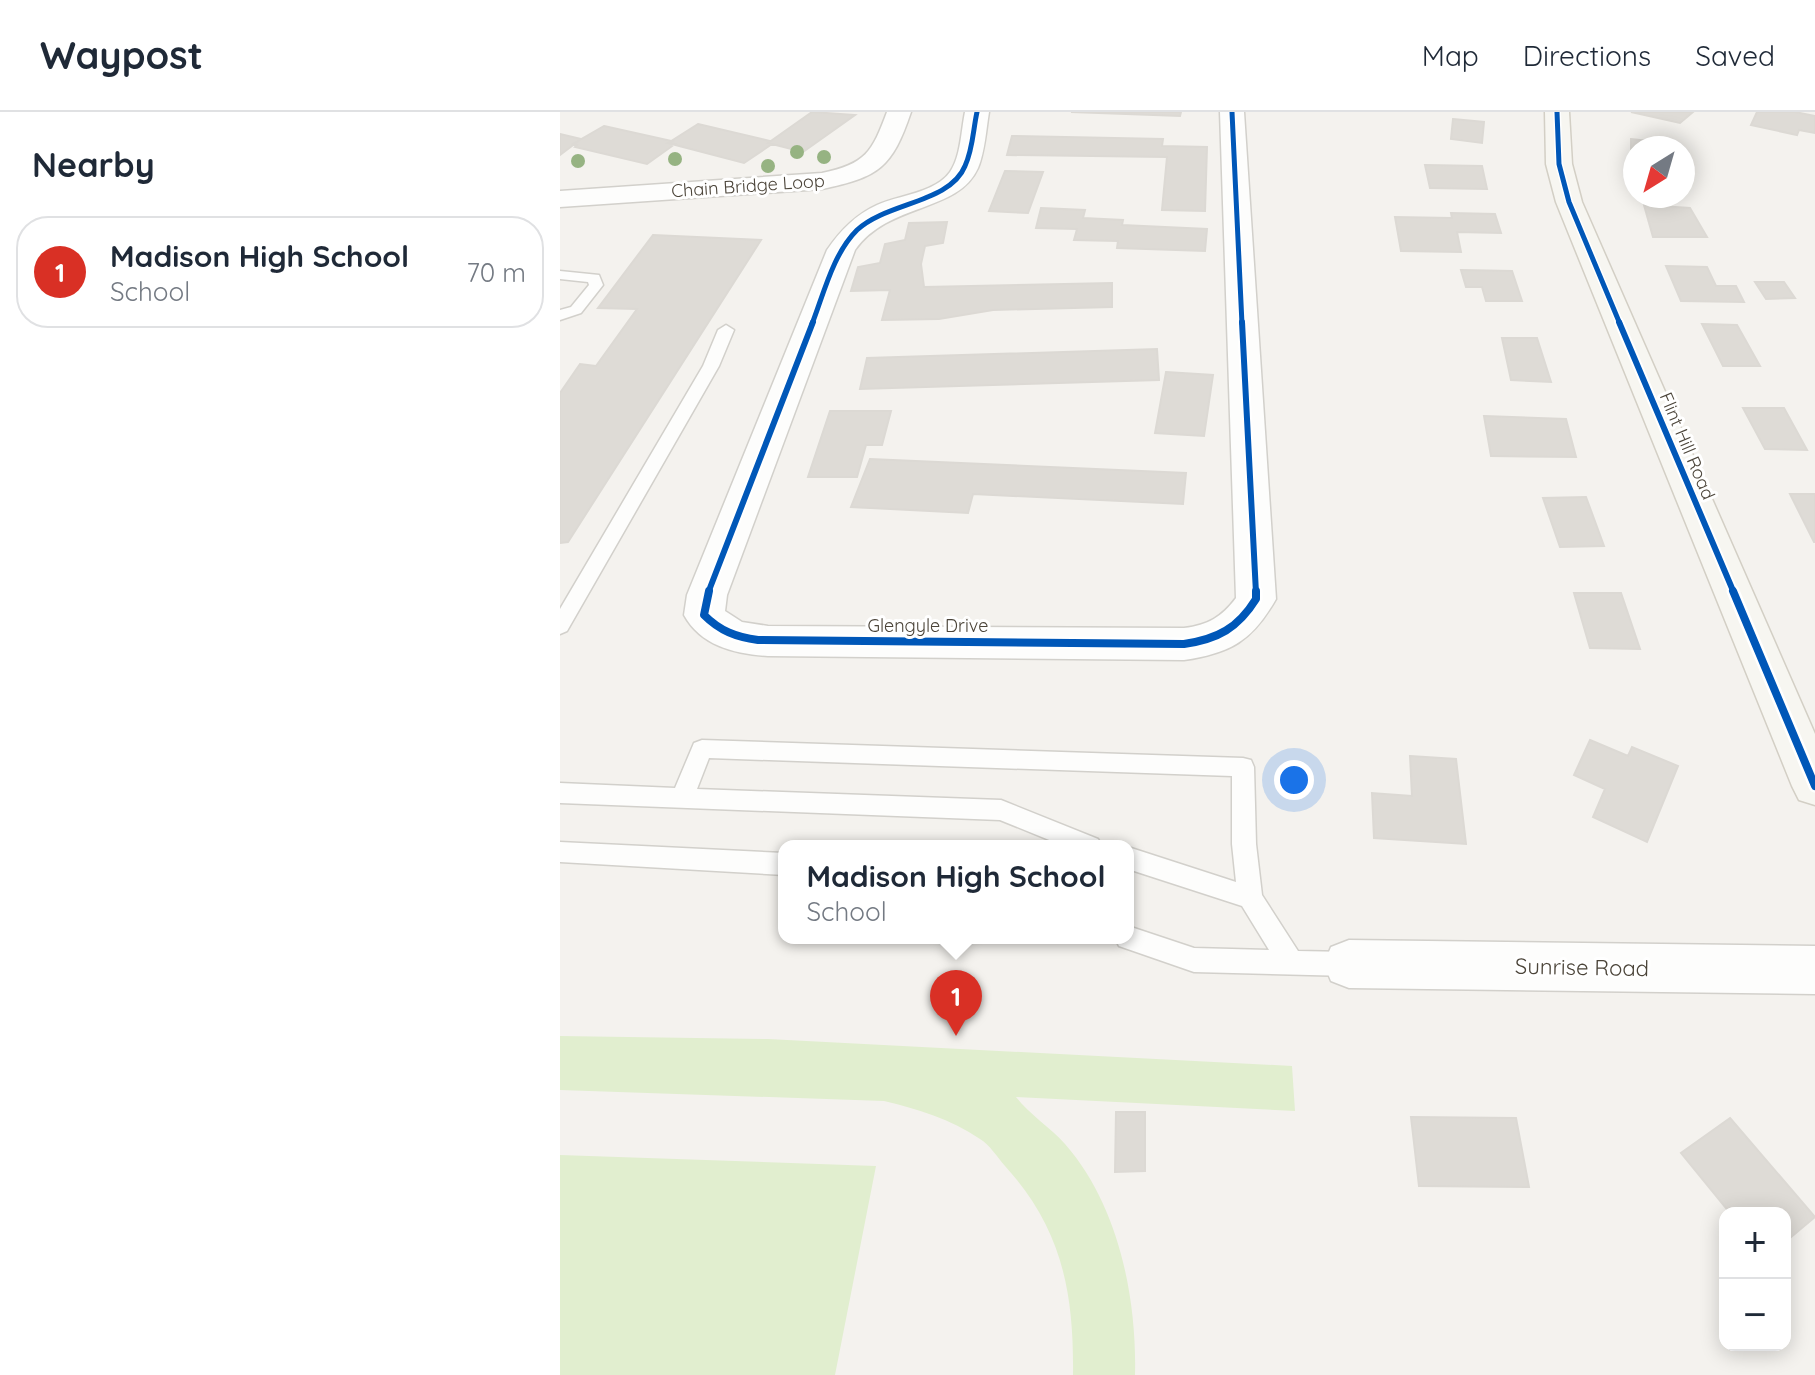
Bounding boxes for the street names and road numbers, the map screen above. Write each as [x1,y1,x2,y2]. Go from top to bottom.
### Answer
street label: Chain Bridge Loop [671,169,825,202]
street label: Flint Hill Road [1655,389,1720,503]
street label: Glengyle Drive [868,614,988,637]
street label: Sunrise Road [1515,952,1649,982]

